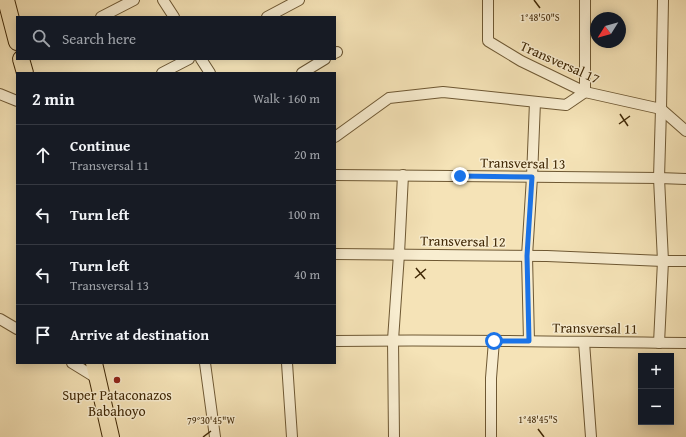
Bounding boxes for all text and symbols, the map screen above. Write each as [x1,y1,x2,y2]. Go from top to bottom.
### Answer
text: 1°48'50"S [520,10,560,25]
north arrow [590,12,626,48]
search box [16,16,336,60]
icon: search [30,27,52,49]
text: Search here [62,28,136,49]
street label: Transversal 17 [517,36,603,89]
text: 2 min [32,86,74,111]
text: Walk · 160 m [253,89,320,108]
text: Continue [70,135,131,156]
icon: ahead [32,144,54,166]
text: 20 m [294,145,320,164]
street label: Transversal 13 [480,152,566,174]
text: Transversal 11 [70,156,149,175]
route end [451,167,469,185]
icon: left [32,204,54,226]
text: Turn left [70,204,129,225]
text: 100 m [288,205,320,224]
street label: Transversal 12 [420,230,506,252]
text: Turn left [70,255,129,276]
icon: left [32,264,54,286]
text: 40 m [294,265,320,284]
text: Transversal 13 [70,276,149,295]
street label: Transversal 11 [552,317,638,339]
icon: arrive [32,324,54,346]
text: Arrive at destination [70,324,209,345]
route start [485,332,503,350]
map controls [638,353,674,425]
button: + [638,353,674,389]
marker: Super Pataconazos Babahoyo [112,375,122,385]
place label: Super Pataconazos Babahoyo [62,385,172,421]
button: − [638,389,674,425]
text: 1°48'45"S [518,412,558,427]
text: 79°30'45"W [187,413,235,428]

